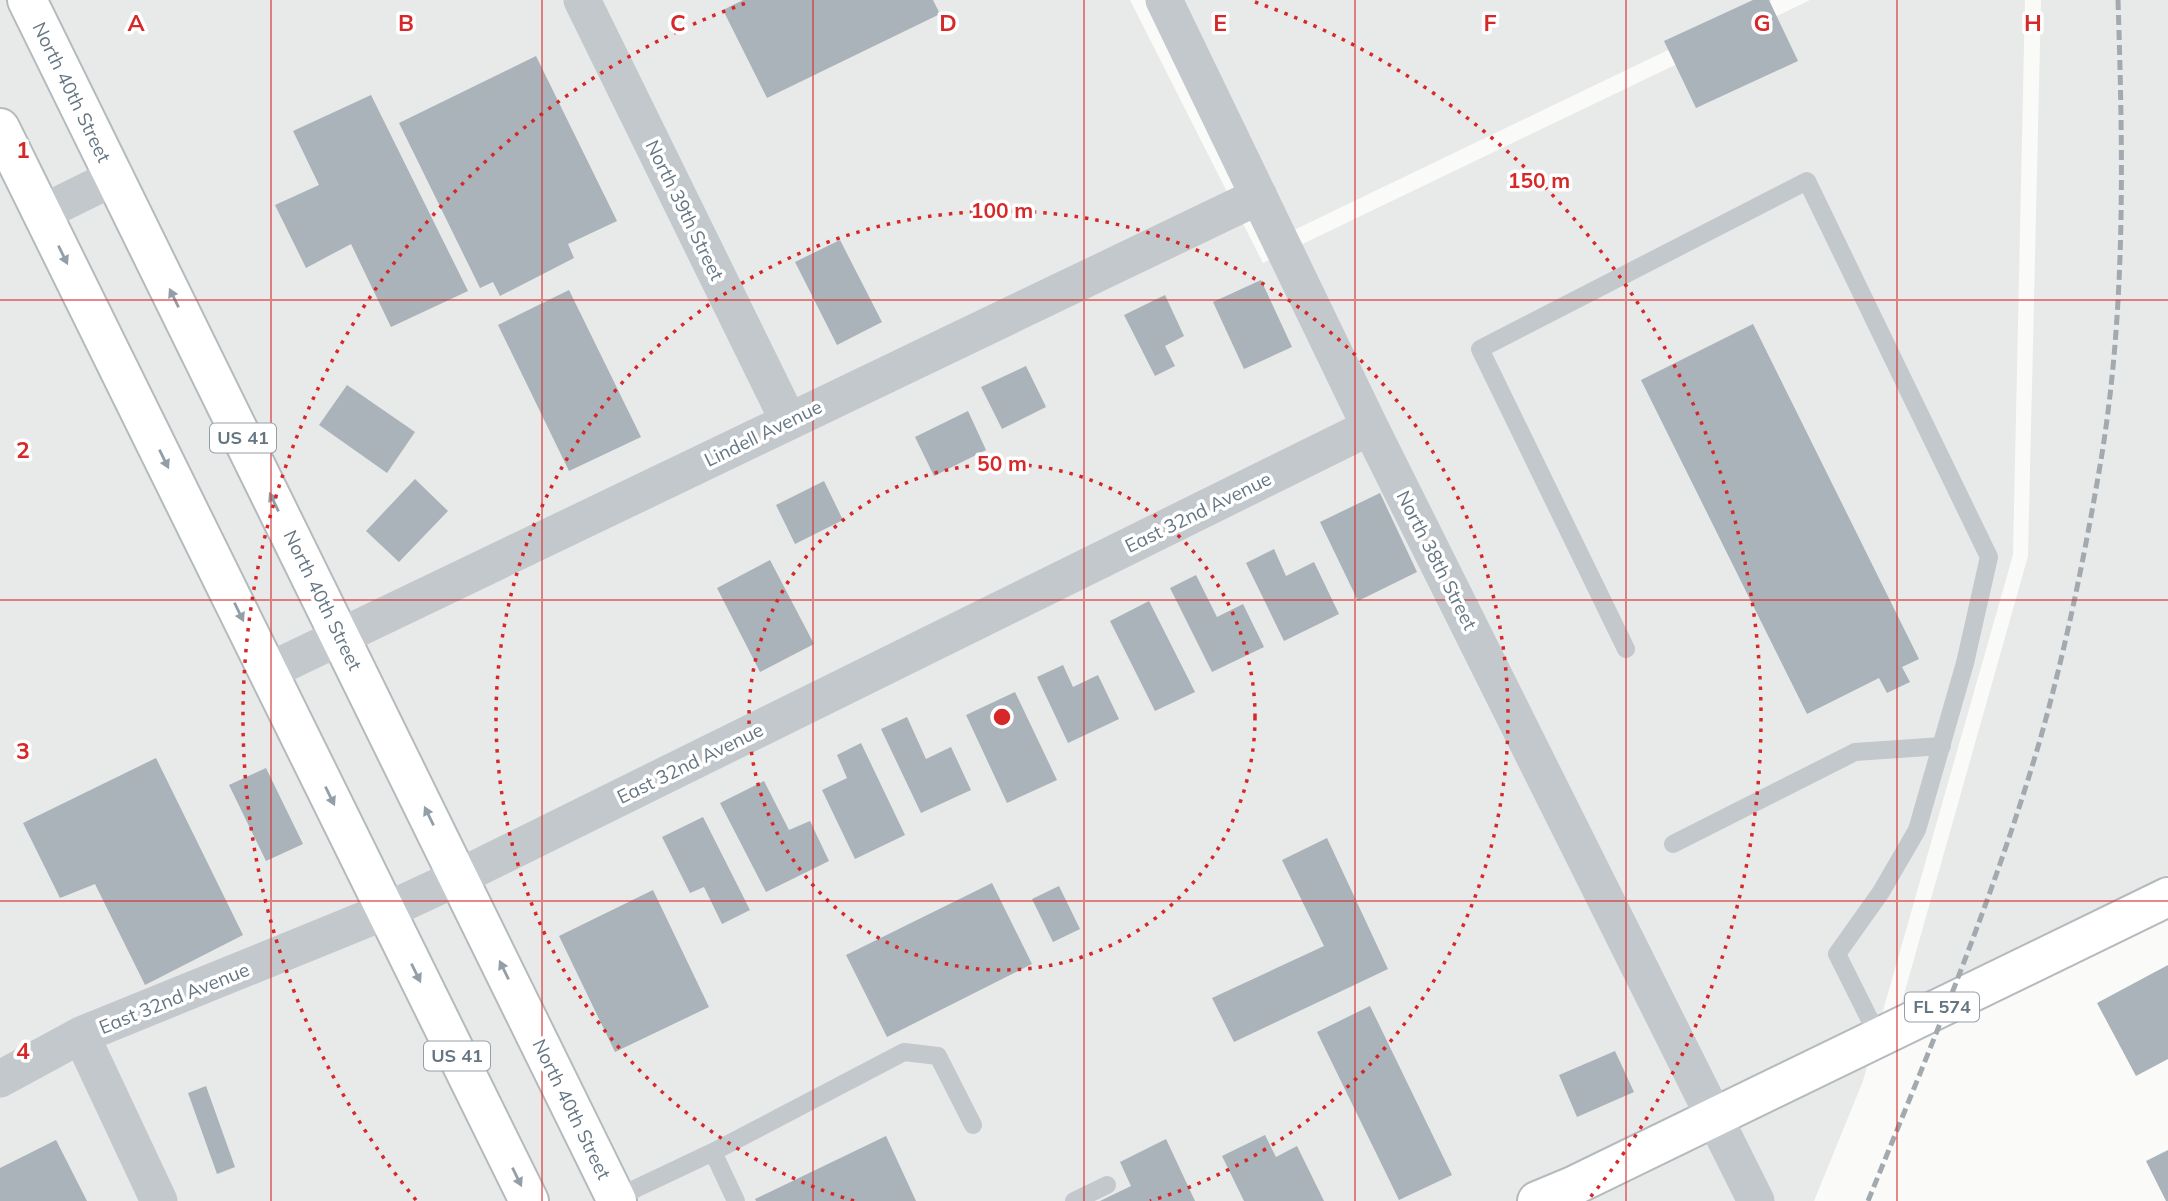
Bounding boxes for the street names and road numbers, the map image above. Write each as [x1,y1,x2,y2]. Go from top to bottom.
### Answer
street label: North 40th Street [28,18,117,166]
street label: North 39th Street [641,136,730,284]
street label: Lindell Avenue [700,394,826,472]
road number: US 41 [210,424,276,452]
street label: East 32nd Avenue [1121,466,1275,558]
street label: North 38th Street [1392,486,1483,634]
street label: North 40th Street [279,526,368,674]
street label: East 32nd Avenue [613,717,767,809]
street label: East 32nd Avenue [95,957,253,1039]
road number: FL 574 [1905,992,1979,1022]
street label: North 40th Street [528,1035,617,1183]
road number: US 41 [424,1042,490,1070]

